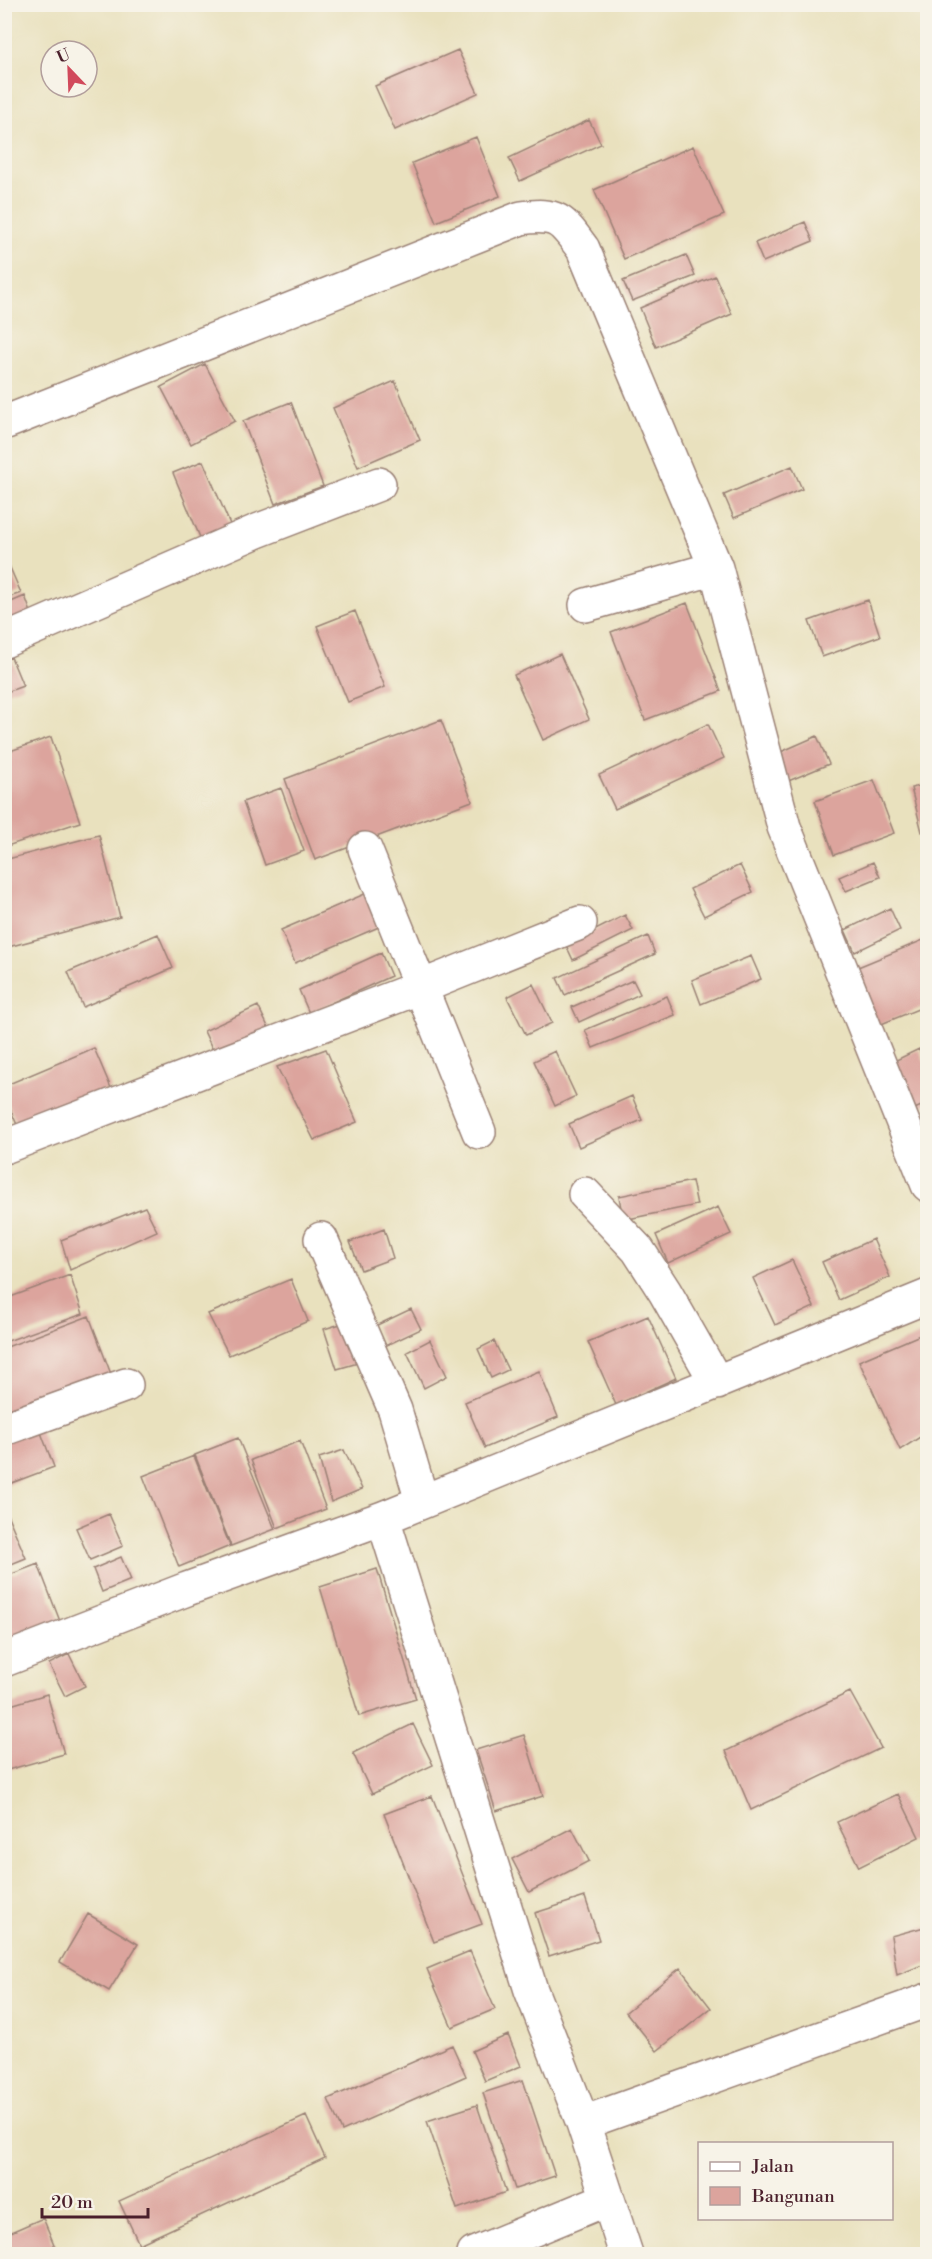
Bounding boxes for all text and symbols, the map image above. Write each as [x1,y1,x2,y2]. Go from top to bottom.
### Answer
north arrow [39,39,99,99]
text: U [54,44,74,68]
legend [698,2142,893,2220]
text: Jalan [751,2155,794,2178]
scale bar [42,2181,148,2219]
text: Bangunan [751,2185,835,2208]
text: 20 m [51,2191,93,2214]

